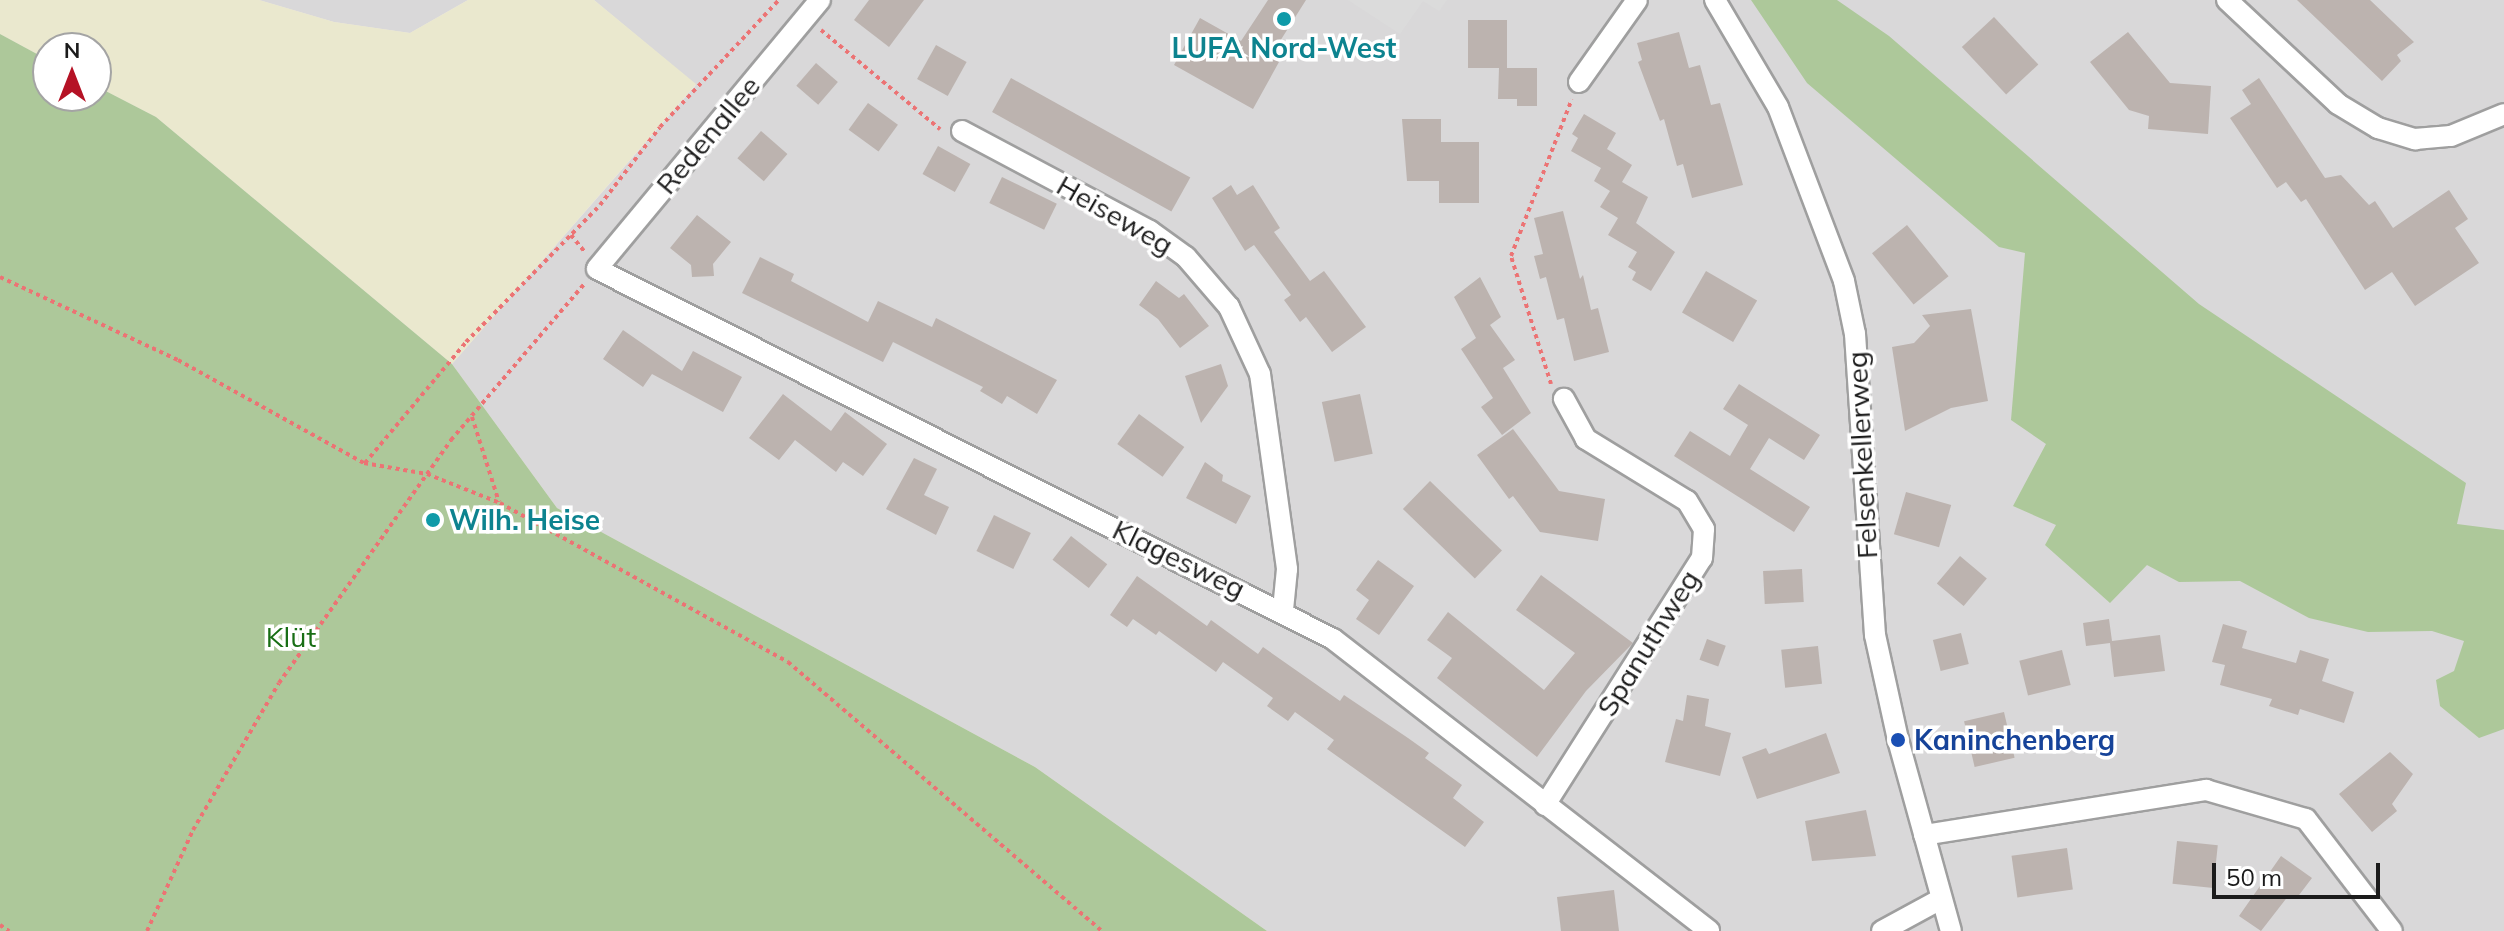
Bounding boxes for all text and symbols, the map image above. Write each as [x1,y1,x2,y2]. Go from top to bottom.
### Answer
marker: LUFA Nord-West [1275,10,1293,28]
place label: LUFA Nord-West [1172,31,1396,65]
north arrow [32,32,112,112]
text: N [64,36,80,64]
street label: Redenallee [649,69,767,201]
street label: Heiseweg [1051,168,1179,262]
street label: Felsenkellerweg [1840,350,1884,560]
place label: Wilh. Heise [449,503,600,537]
marker: Wilh. Heise [424,511,442,529]
street label: Klagesweg [1107,513,1251,605]
street label: Spanuthweg [1590,564,1706,722]
park label: Klüt [266,620,316,654]
place label: Kaninchenberg [1914,723,2115,757]
marker: Kaninchenberg [1889,731,1907,749]
scale bar [2216,847,2384,897]
text: 50 m [2226,862,2282,892]

